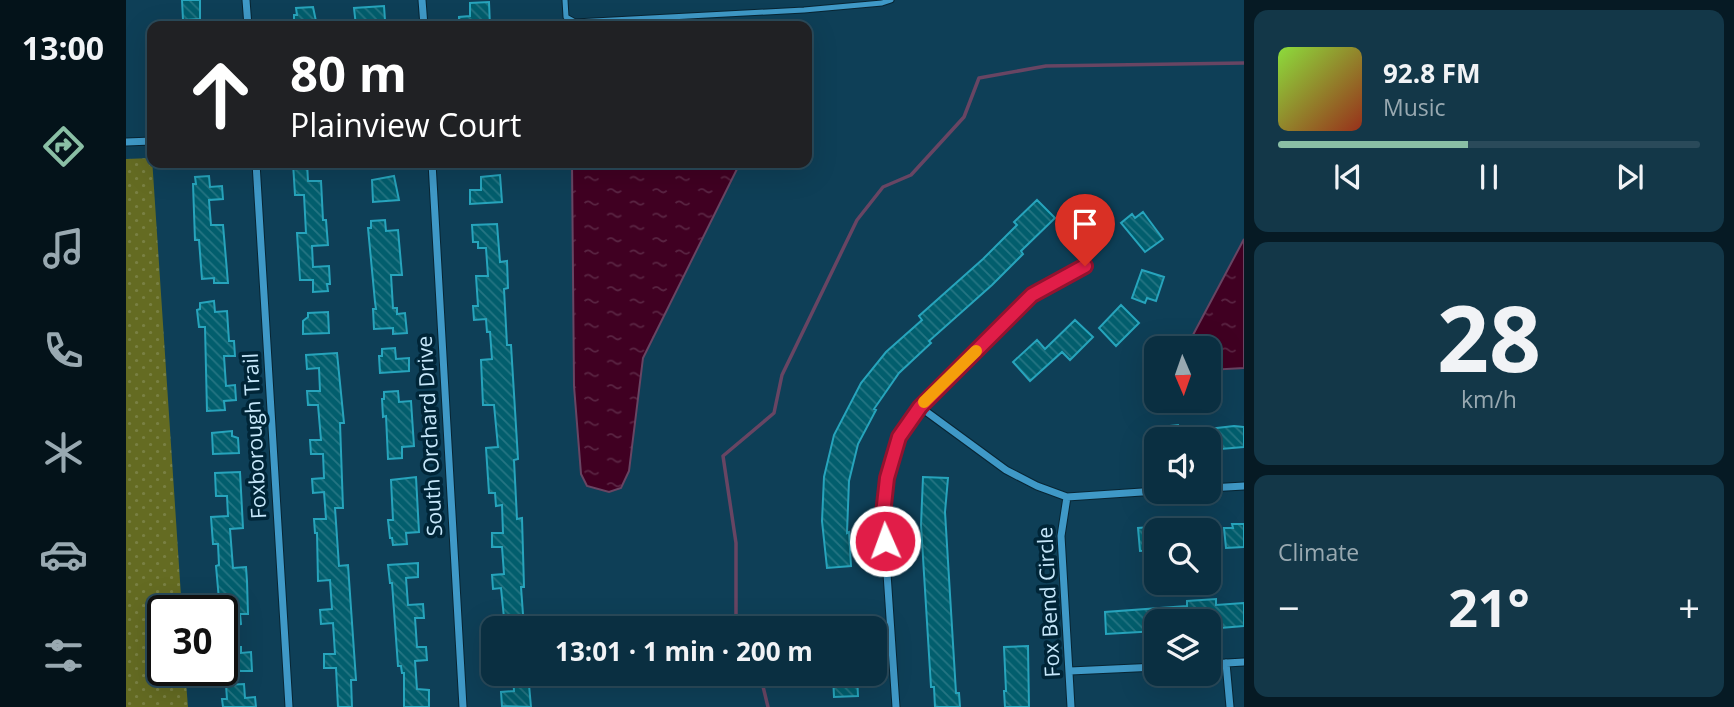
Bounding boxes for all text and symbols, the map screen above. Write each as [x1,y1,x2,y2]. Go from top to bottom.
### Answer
text: 13:00 [22,26,104,69]
text: 80 m [290,40,407,106]
icon: ahead [175,49,266,140]
text: 92.8 FM [1383,55,1481,91]
text: Music [1383,91,1446,123]
text: Plainview Court [290,103,521,146]
icon: directions [39,122,88,171]
icon: previous [1329,158,1367,196]
icon: pause [1470,158,1508,196]
icon: next [1611,158,1649,196]
pin [1055,194,1115,266]
icon: arrive [1066,205,1104,243]
icon: music [39,224,88,273]
text: 28 [1437,275,1541,399]
icon: phone [39,326,88,375]
street label: South Orchard Drive [410,335,448,537]
north arrow [1144,336,1222,413]
map controls [1144,336,1221,686]
street label: Foxborough Trail [236,352,272,520]
text: km/h [1461,383,1517,415]
button: sound [1144,427,1221,504]
icon: climate [39,428,88,477]
position arrow [848,504,922,578]
button: search [1144,518,1221,595]
street label: Fox Bend Circle [1030,526,1066,678]
icon: car [39,530,88,579]
text: Climate [1278,536,1359,568]
text: 21° [1448,571,1530,642]
text: − [1278,581,1300,633]
text: + [1678,581,1700,633]
speed limit sign: 30 [147,595,238,686]
button: layers [1144,609,1221,686]
icon: filters [39,631,88,680]
text: 13:01 · 1 min · 200 m [555,633,813,669]

